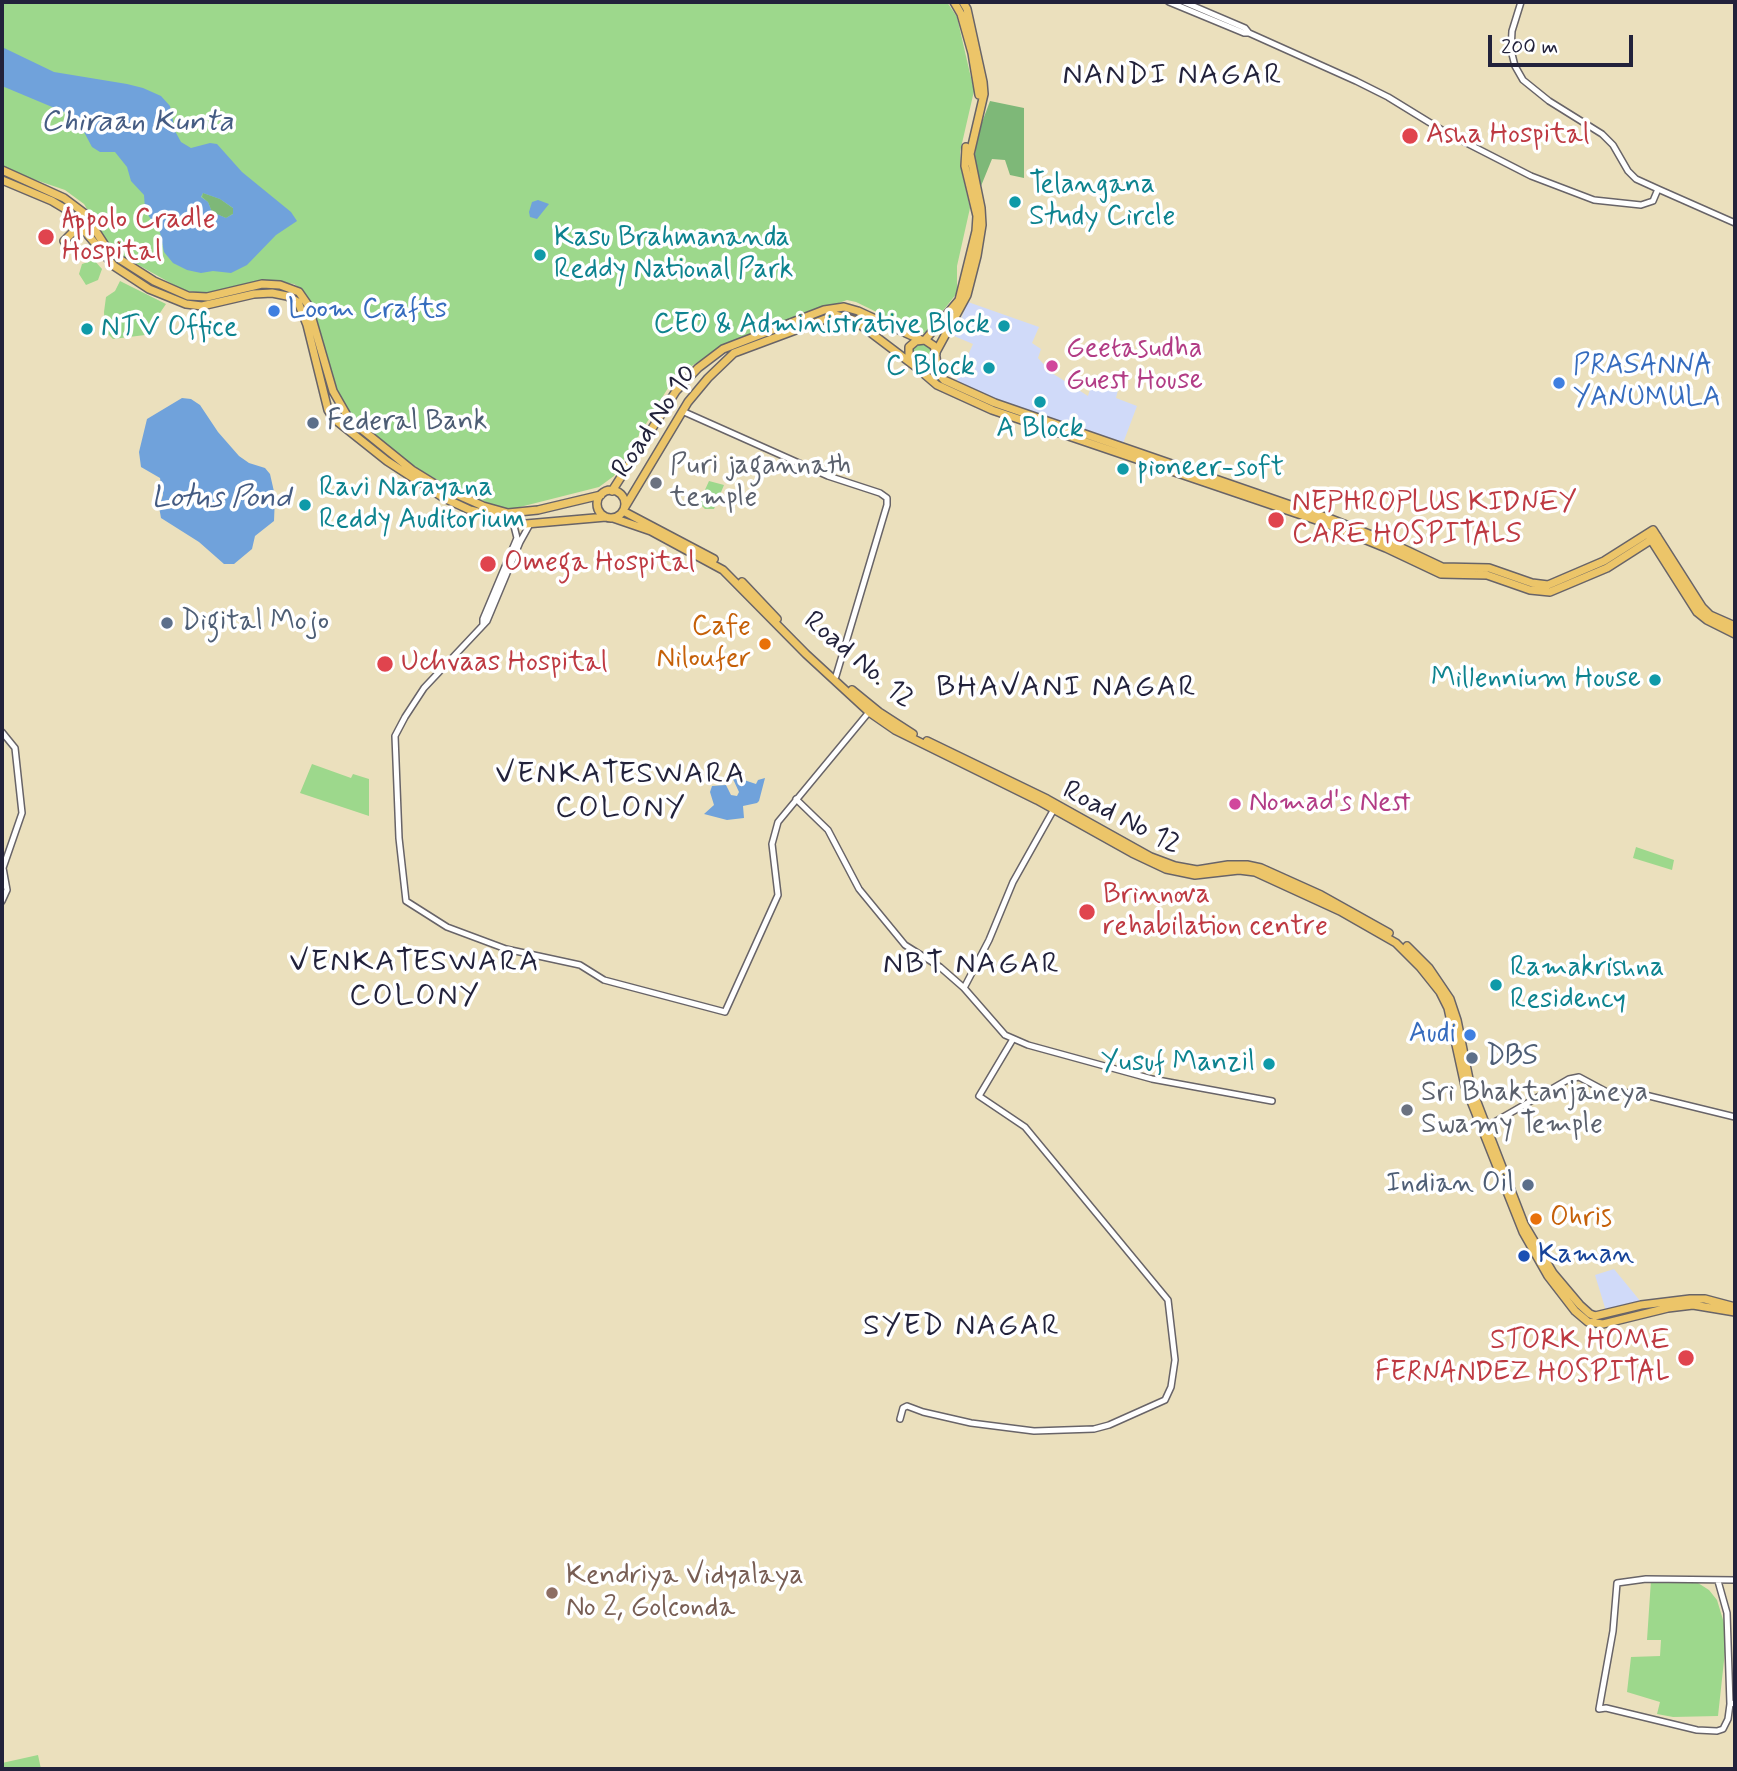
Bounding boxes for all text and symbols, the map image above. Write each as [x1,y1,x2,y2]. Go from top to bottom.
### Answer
scale bar [1492,21,1637,65]
text: 200 m [1501,33,1558,61]
district label: NANDI NAGAR [1061,59,1285,95]
water label: Chiraan Kunta [41,106,233,142]
place label: Asha Hospital [1426,119,1590,153]
marker: Asha Hospital [1400,126,1420,146]
place label: Telangana Study Circle [1029,169,1175,235]
marker: Telangana Study Circle [1007,194,1023,210]
place label: Appolo Cradle Hospital [62,204,216,270]
place label: Kasu Brahmananda Reddy National Park [554,222,793,288]
marker: Appolo Cradle Hospital [36,227,56,247]
marker: Kasu Brahmananda Reddy National Park [532,247,548,263]
place label: Loom Crafts [288,294,447,328]
marker: Loom Crafts [266,303,282,319]
place label: CEO & Administrative Block [654,309,990,343]
place label: NTV Office [101,312,237,346]
marker: CEO & Administrative Block [996,318,1012,334]
marker: NTV Office [79,321,95,337]
place label: Geetasudha Guest House [1066,333,1203,399]
place label: PRASANNA YANUMULA [1573,350,1721,416]
place label: C Block [886,351,975,385]
marker: Geetasudha Guest House [1044,358,1060,374]
street label: Road No 10 [606,359,706,485]
marker: C Block [981,360,997,376]
marker: PRASANNA YANUMULA [1551,375,1567,391]
marker: A Block [1032,394,1048,410]
place label: Federal Bank [327,406,487,440]
place label: A Block [996,413,1084,447]
marker: Federal Bank [305,415,321,431]
place label: Puri jagannath temple [670,450,851,516]
place label: pioneer-soft [1137,452,1284,486]
marker: pioneer-soft [1115,461,1131,477]
place label: Ravi Narayana Reddy Auditorium [319,472,525,538]
marker: Puri jagannath temple [648,475,664,491]
water label: Lotus Pond [151,482,291,518]
place label: NEPHROPLUS KIDNEY CARE HOSPITALS [1292,487,1577,553]
marker: Ravi Narayana Reddy Auditorium [297,497,313,513]
marker: NEPHROPLUS KIDNEY CARE HOSPITALS [1266,510,1286,530]
place label: Omega Hospital [504,547,695,581]
marker: Omega Hospital [478,554,498,574]
street label: Road No. 12 [796,605,920,717]
place label: Digital Mojo [181,606,329,640]
place label: Cafe Niloufer [657,611,751,677]
marker: Digital Mojo [159,615,175,631]
marker: Cafe Niloufer [757,636,773,652]
place label: Uchvaas Hospital [401,647,608,681]
marker: Uchvaas Hospital [375,654,395,674]
place label: Millennium House [1431,663,1641,697]
district label: BHAVANI NAGAR [941,671,1193,707]
marker: Millennium House [1647,672,1663,688]
district label: VENKATESWARA COLONY [498,758,744,828]
street label: Road No 12 [1056,775,1186,863]
place label: Nomad's Nest [1249,787,1411,821]
marker: Nomad's Nest [1227,796,1243,812]
place label: Brinnova rehabilation centre [1103,879,1328,945]
marker: Brinnova rehabilation centre [1077,902,1097,922]
district label: VENKATESWARA COLONY [292,946,538,1016]
district label: NBT NAGAR [882,948,1062,984]
place label: Ramakrishna Residency [1510,952,1664,1018]
marker: Ramakrishna Residency [1488,977,1504,993]
place label: Audi [1409,1018,1456,1052]
marker: Audi [1462,1027,1478,1043]
place label: DBS [1486,1041,1538,1075]
place label: Yusuf Manzil [1101,1047,1255,1081]
marker: DBS [1464,1050,1480,1066]
marker: Yusuf Manzil [1261,1056,1277,1072]
place label: Sri Bhaktanjaneya Swamy Temple [1421,1077,1648,1143]
marker: Sri Bhaktanjaneya Swamy Temple [1399,1102,1415,1118]
place label: Indian Oil [1386,1168,1514,1202]
marker: Indian Oil [1520,1177,1536,1193]
place label: Ohris [1550,1202,1612,1236]
marker: Ohris [1528,1211,1544,1227]
place label: Kaman [1538,1239,1634,1273]
marker: Kaman [1516,1248,1532,1264]
district label: SYED NAGAR [864,1310,1060,1346]
place label: STORK HOME FERNANDEZ HOSPITAL [1375,1325,1670,1391]
marker: STORK HOME FERNANDEZ HOSPITAL [1676,1348,1696,1368]
place label: Kendriya Vidyalaya No 2, Golconda [566,1560,804,1626]
marker: Kendriya Vidyalaya No 2, Golconda [544,1585,560,1601]

